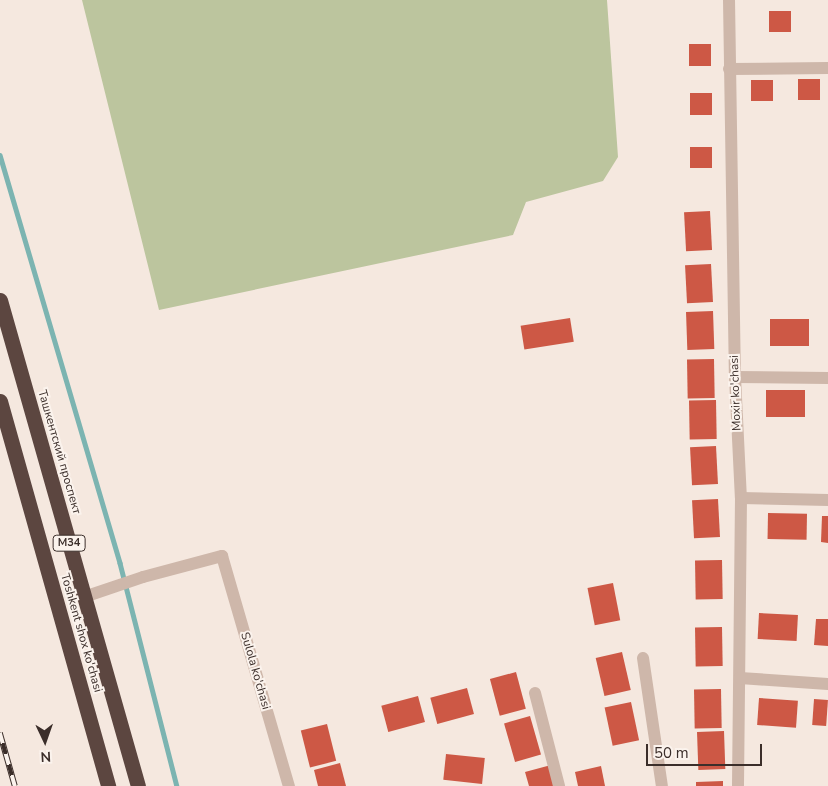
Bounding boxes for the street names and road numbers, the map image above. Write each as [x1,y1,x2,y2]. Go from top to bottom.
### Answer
street label: Moxir ko'chasi [727,355,745,431]
street label: Ташкентский проспект [34,388,84,516]
road number: M34 [52,534,86,552]
street label: Toshkent shox ko'chasi [57,572,105,694]
street label: Sulola ko'chasi [237,631,273,711]

